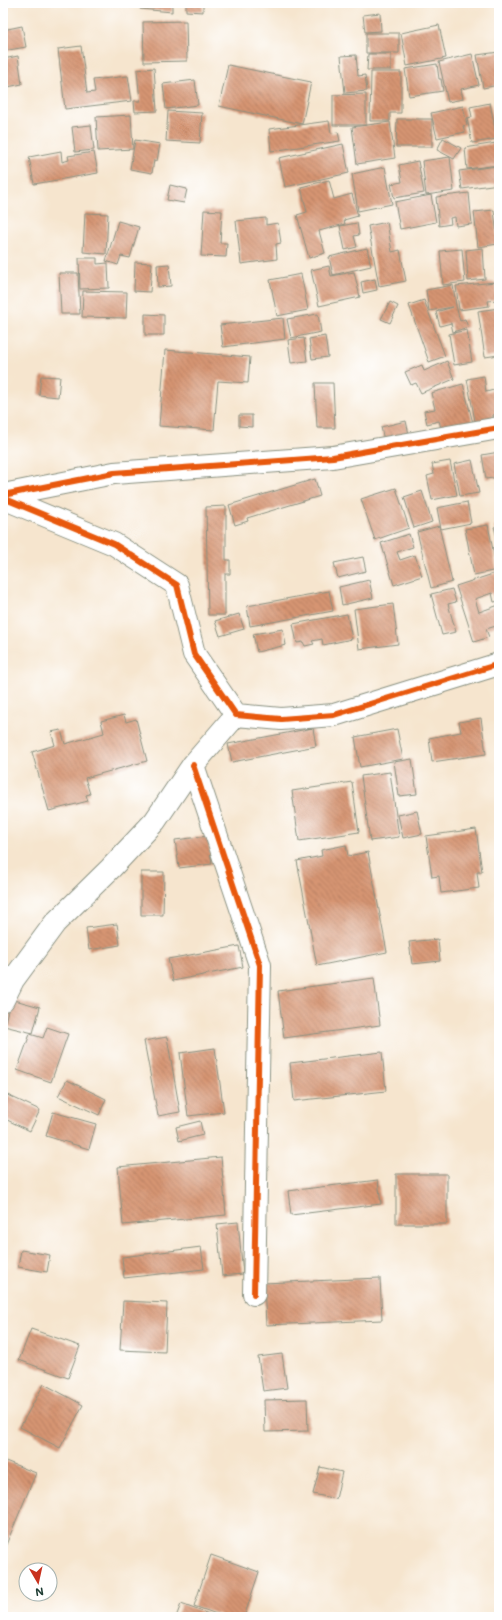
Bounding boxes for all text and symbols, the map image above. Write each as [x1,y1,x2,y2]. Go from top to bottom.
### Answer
north arrow [18,1562,58,1602]
text: N [34,1584,45,1600]

